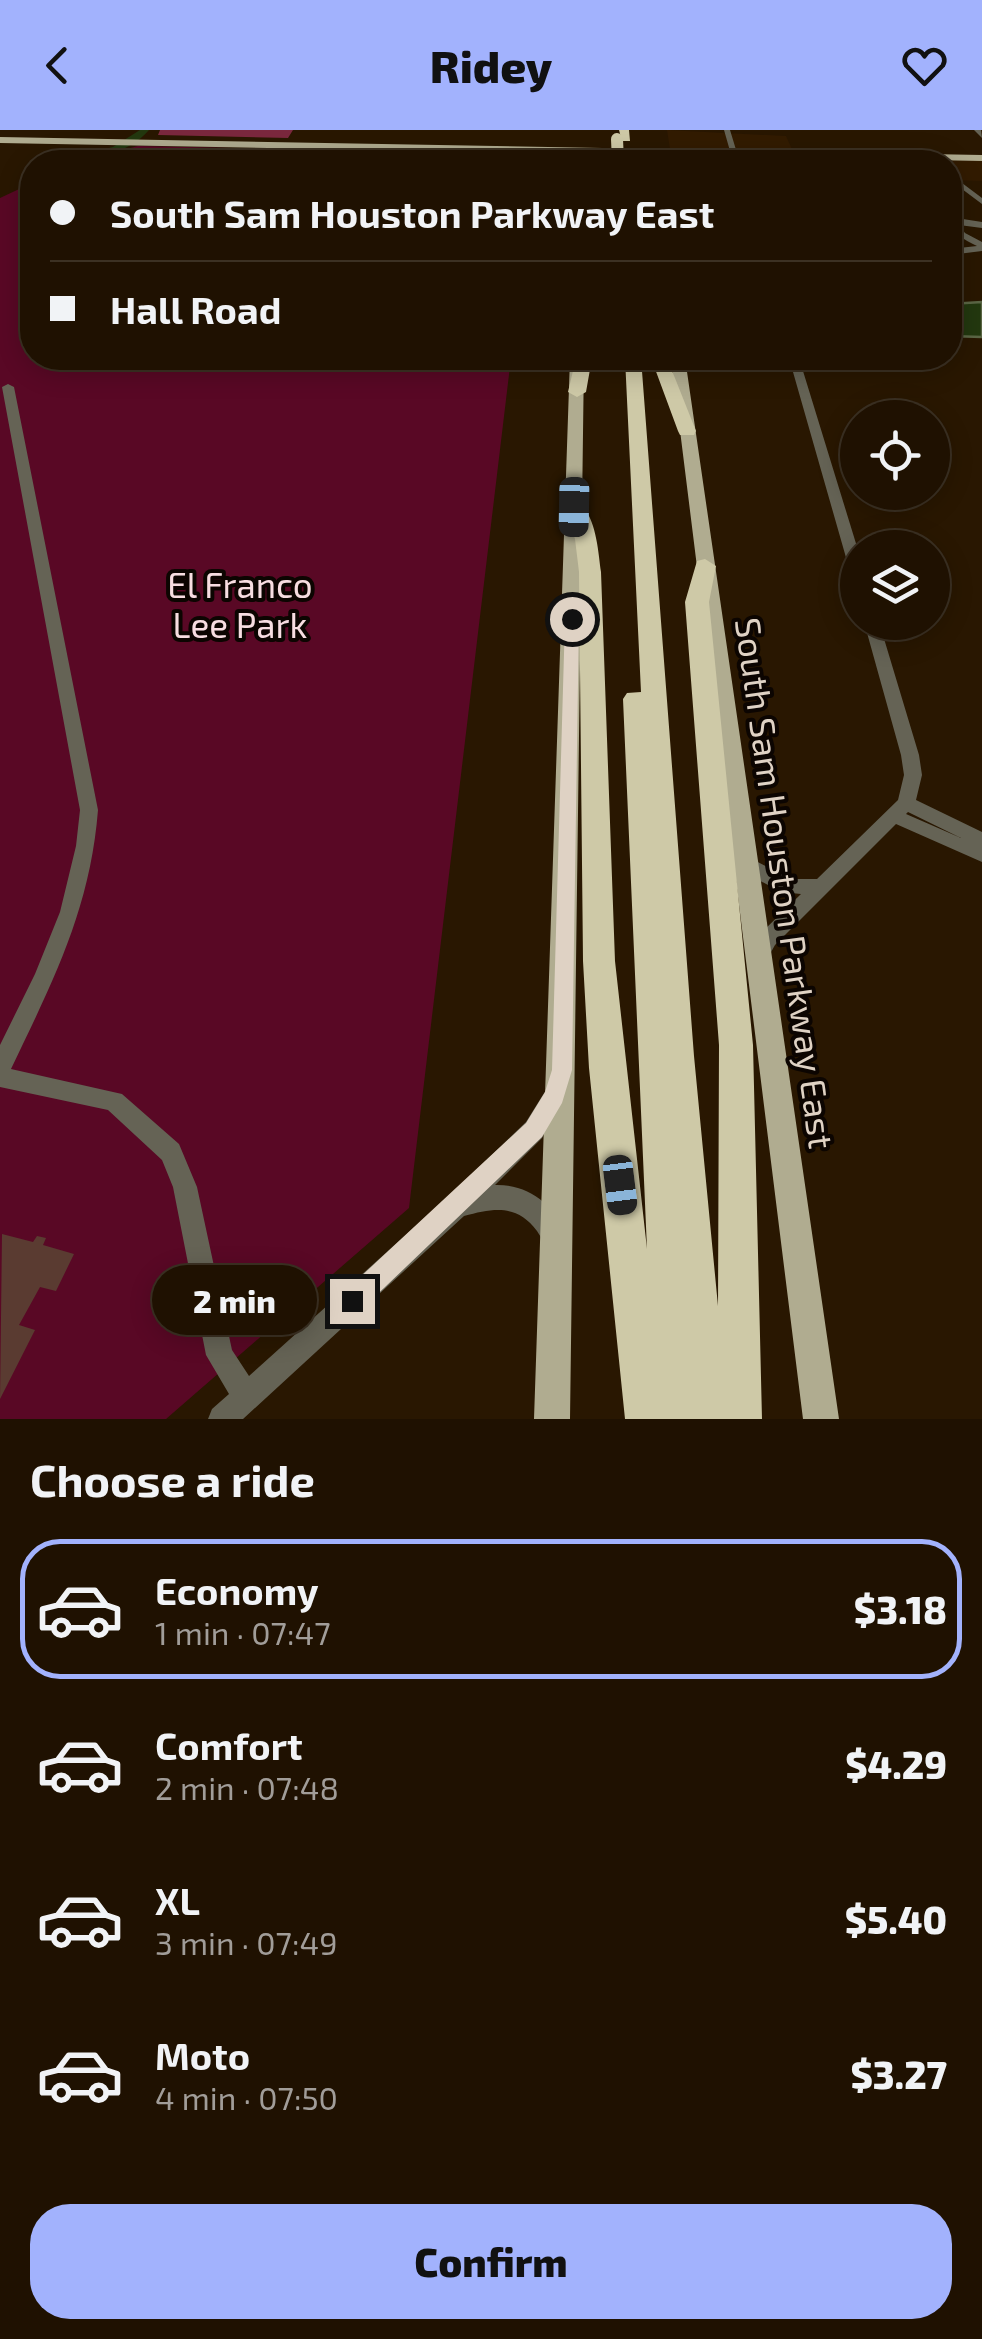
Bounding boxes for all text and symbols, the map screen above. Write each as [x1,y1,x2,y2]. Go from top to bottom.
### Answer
icon: back [30,38,85,93]
text: Ridey [430,38,552,92]
icon: heart [897,38,952,93]
text: South Sam Houston Parkway East [110,190,714,236]
text: Hall Road [110,286,281,332]
map controls [840,400,950,640]
button: locate [840,400,950,510]
car [558,477,590,537]
button: layers [840,530,950,640]
park label: El Franco Lee Park [167,563,313,645]
route start [550,597,595,642]
street label: South Sam Houston Parkway East [728,615,844,1151]
car [601,1153,639,1217]
callout: 2 min [152,1266,317,1336]
route end [330,1279,375,1324]
text: 2 min [193,1281,276,1319]
text: Choose a ride [30,1452,315,1506]
icon: car [35,1564,125,1654]
text: Economy [155,1567,319,1613]
text: $3.18 [854,1586,947,1632]
text: 1 min · 07:47 [155,1613,331,1651]
icon: car [35,1719,125,1809]
text: Comfort [155,1722,303,1768]
text: $4.29 [845,1741,947,1787]
text: 2 min · 07:48 [155,1768,339,1806]
icon: car [35,1874,125,1964]
text: XL [155,1877,200,1923]
text: $5.40 [845,1896,947,1942]
text: 3 min · 07:49 [155,1923,338,1961]
icon: car [35,2029,125,2119]
text: Moto [155,2032,250,2078]
text: $3.27 [850,2051,947,2097]
text: 4 min · 07:50 [155,2078,338,2116]
button: Confirm [30,2204,952,2319]

